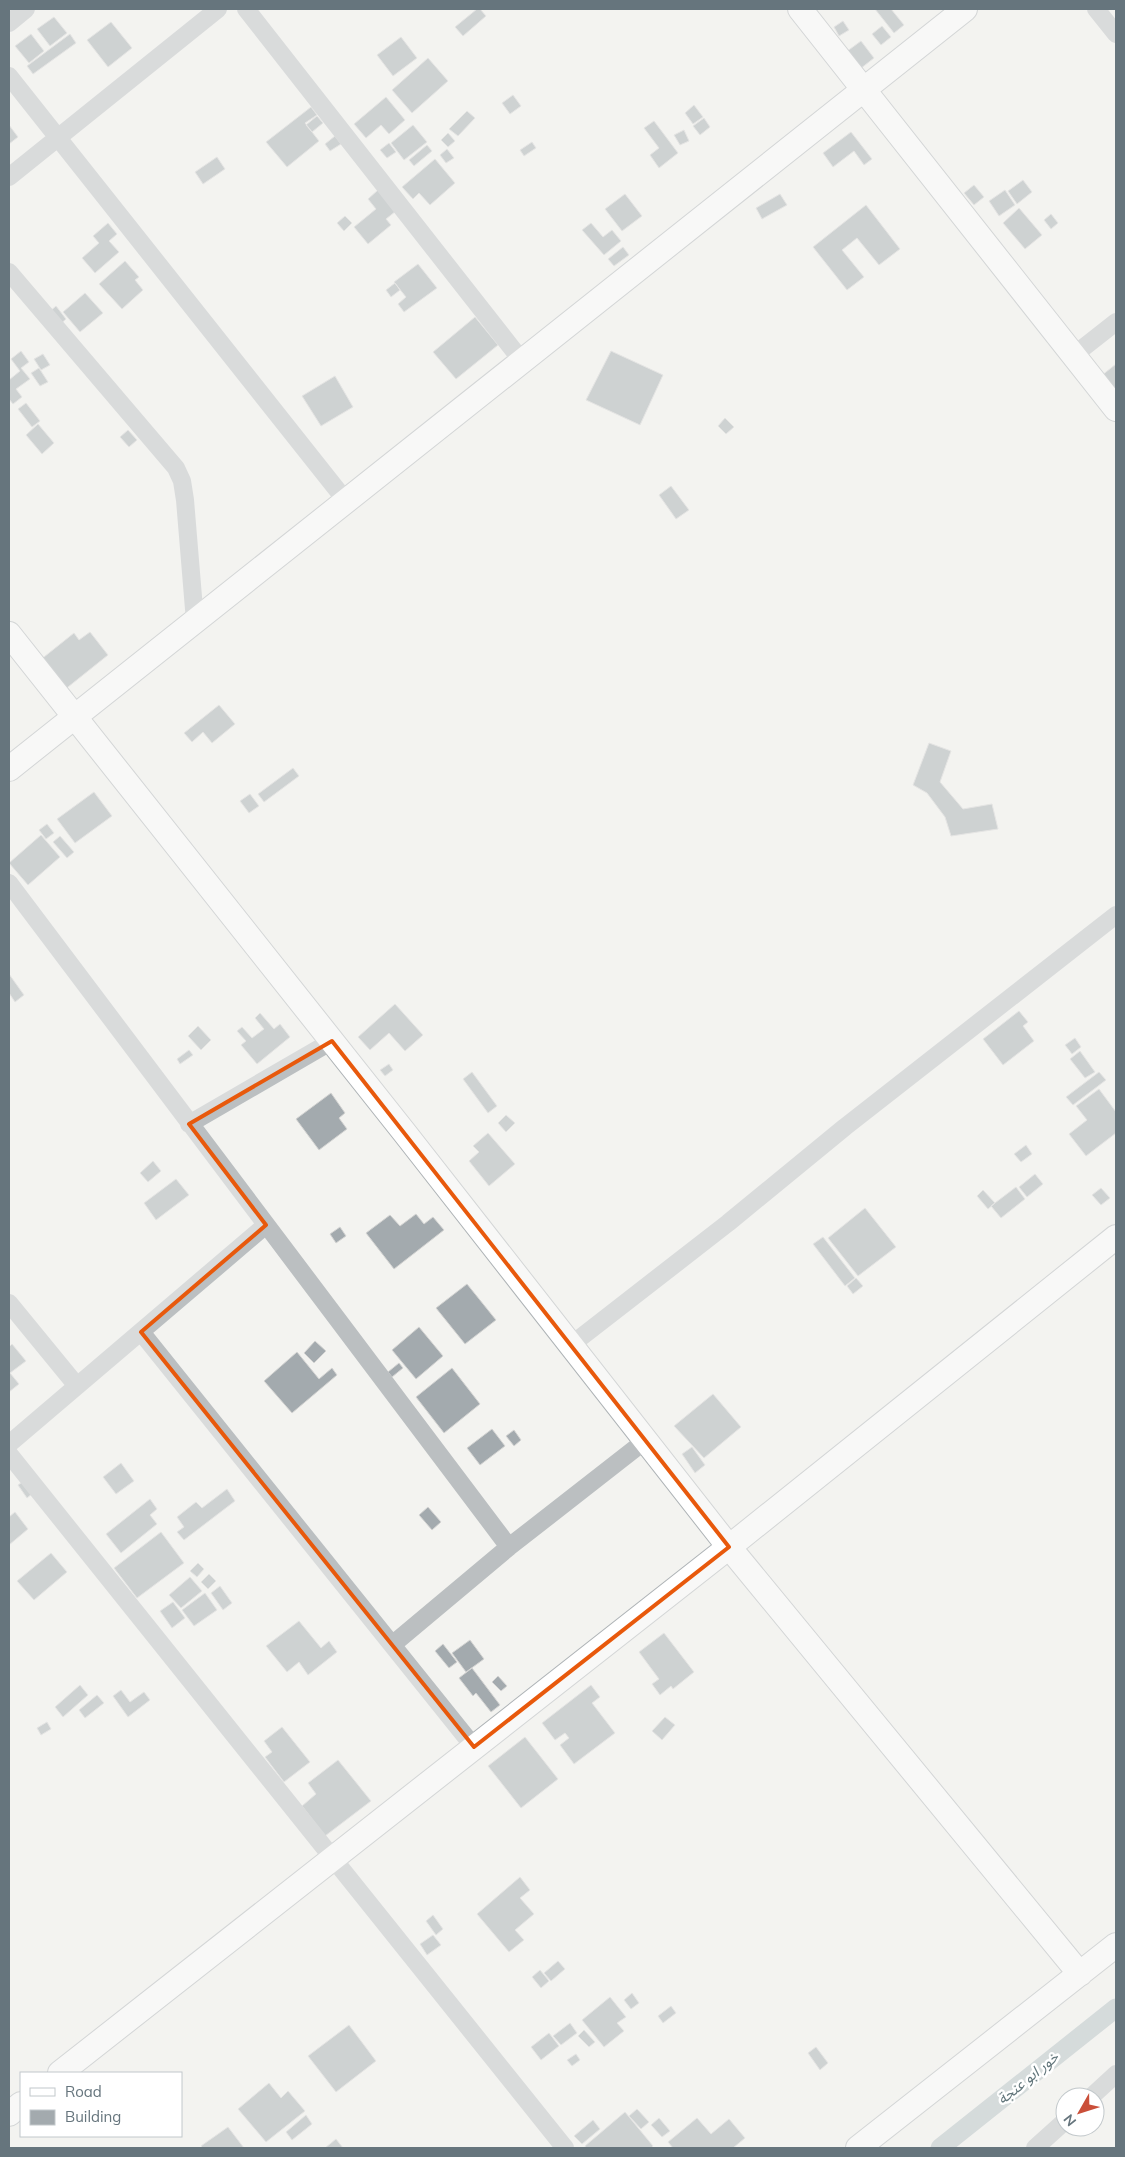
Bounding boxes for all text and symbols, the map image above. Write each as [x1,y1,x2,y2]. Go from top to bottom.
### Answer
water label: خور ابو عنجة [993,2047,1062,2108]
legend [20,2072,182,2137]
text: Road [65,2082,102,2101]
north arrow [1055,2087,1105,2137]
text: Building [65,2107,121,2126]
text: N [1060,2110,1080,2130]

